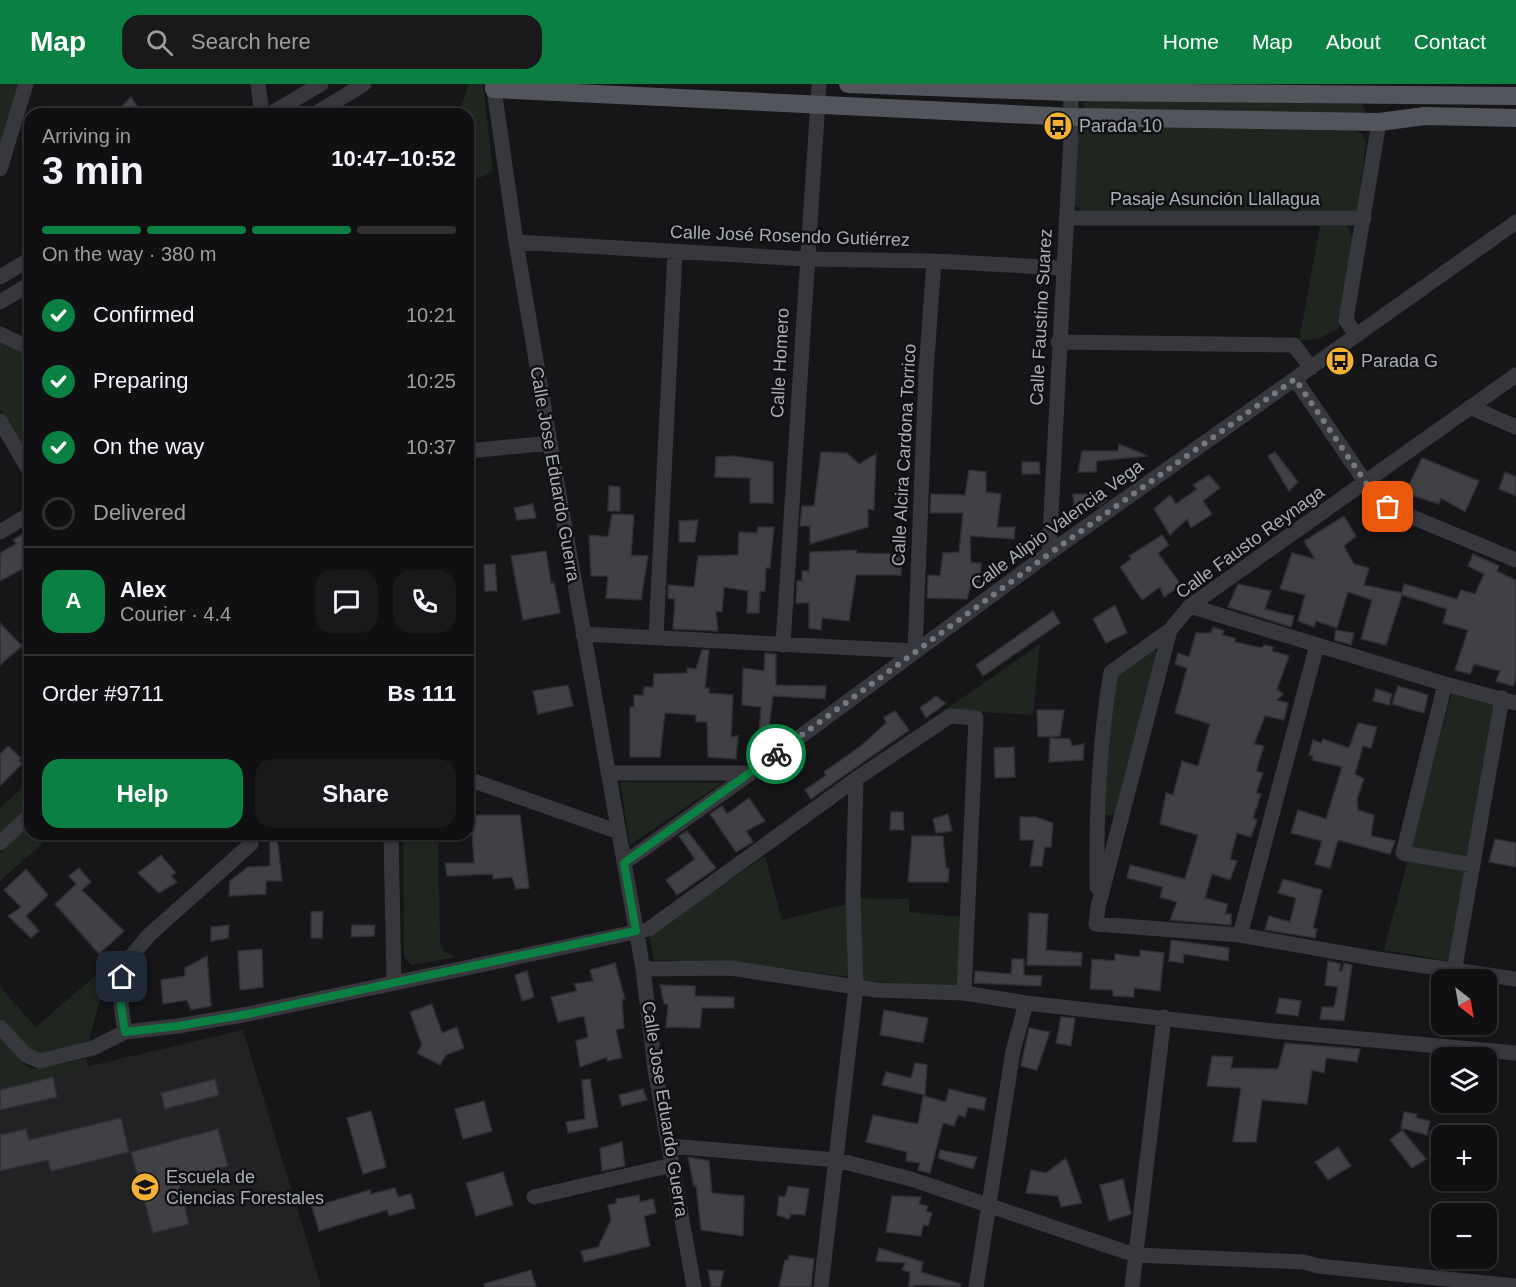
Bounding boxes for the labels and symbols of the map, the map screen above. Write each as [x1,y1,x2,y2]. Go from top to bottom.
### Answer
bus stop icon: Parada 10 [1042,110,1074,142]
place label: Parada 10 [1079,116,1162,136]
street label: Pasaje Asunción Llallagua [1110,189,1321,209]
street label: Calle José Rosendo Gutiérrez [670,222,910,250]
street label: Calle Faustino Suarez [1026,228,1056,406]
street label: Calle Homero [767,308,793,418]
street label: Calle Alcira Cardona Torrico [888,343,920,567]
bus stop icon: Parada G [1324,345,1356,377]
place label: Parada G [1361,351,1438,371]
street label: Calle Jose Eduardo Guerra [526,365,584,584]
street label: Calle Alipio Valencia Vega [967,455,1148,594]
street label: Calle Fausto Reynaga [1172,481,1329,602]
pin [1362,481,1413,532]
courier [746,724,806,784]
pin [96,951,147,1002]
north arrow [1431,969,1497,1035]
street label: Calle Jose Eduardo Guerra [638,1000,692,1219]
place label: Escuela de Ciencias Forestales [166,1167,324,1208]
school or university icon: Escuela de Ciencias Forestales [129,1171,161,1203]

